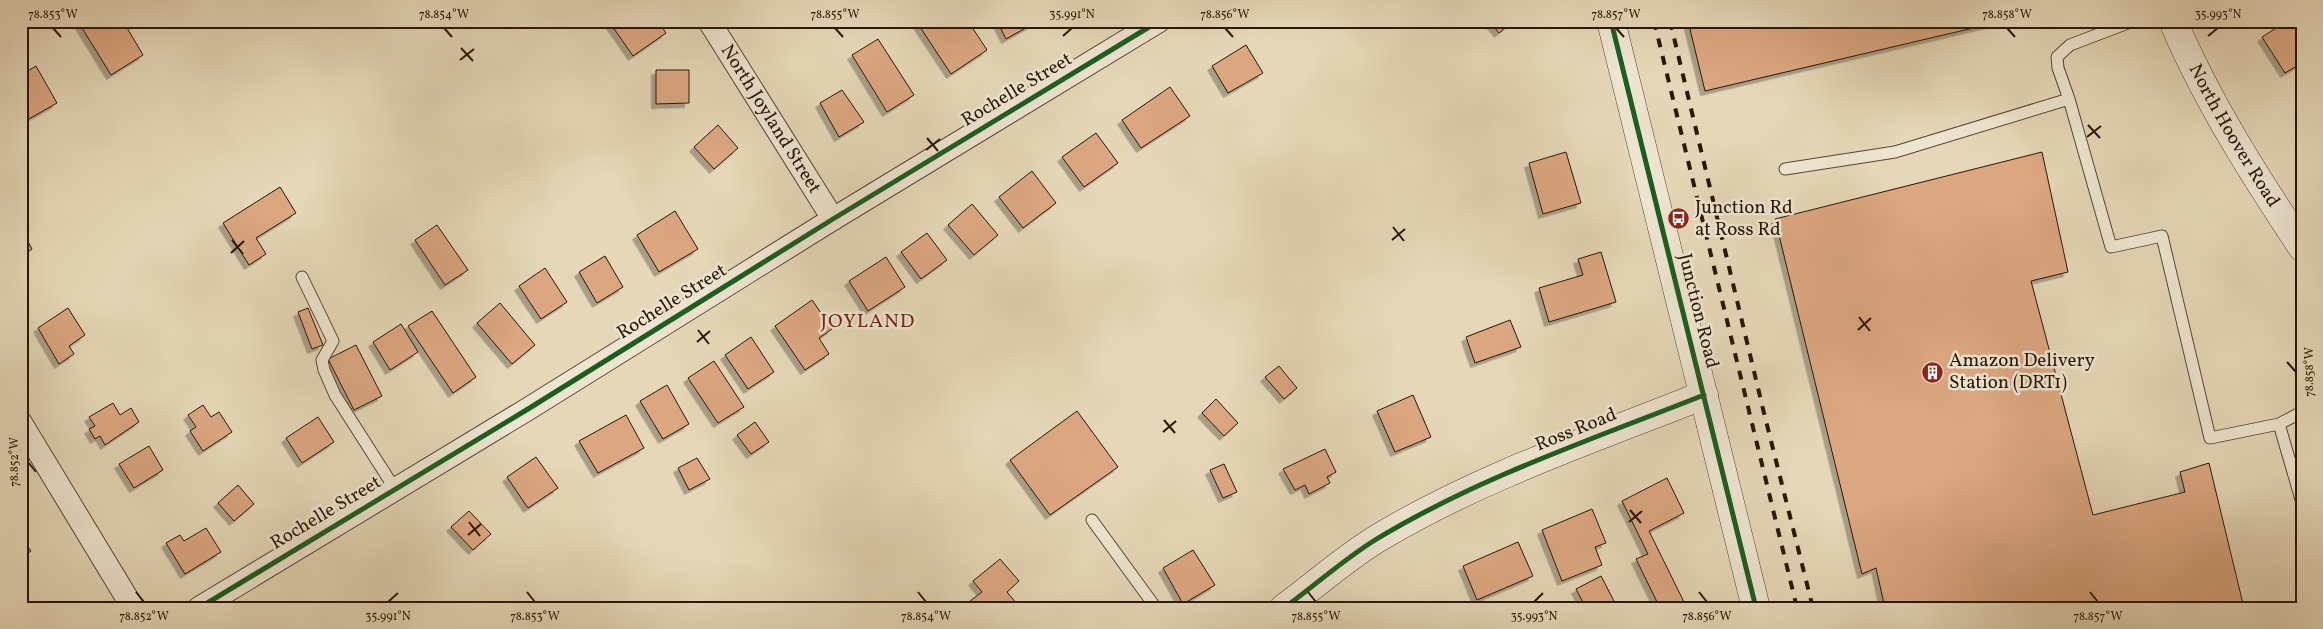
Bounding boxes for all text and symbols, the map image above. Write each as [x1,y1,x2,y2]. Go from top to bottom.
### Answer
text: 78.853°W [28,7,78,23]
text: 78.854°W [419,7,469,23]
text: 78.855°W [810,7,860,23]
text: 35.991°N [1049,7,1095,23]
text: 78.856°W [1200,7,1250,23]
text: 78.857°W [1591,7,1641,23]
text: 78.858°W [1982,7,2032,23]
text: 35.993°N [2195,7,2241,23]
street label: North Joyland Street [714,40,827,199]
street label: Rochelle Street [957,46,1078,133]
street label: North Hoover Road [2182,60,2286,213]
place label: Junction Rd at Ross Rd [1695,195,1793,243]
bus stop icon: Junction Rd at Ross Rd [1667,207,1691,231]
street label: Junction Road [1671,251,1725,371]
street label: Rochelle Street [612,258,732,346]
district label: JOYLAND [821,308,915,336]
text: 78.858°W [2302,347,2318,397]
place label: Amazon Delivery Station (DRT1) [1949,348,2095,396]
building icon: Amazon Delivery Station (DRT1) [1921,360,1945,384]
street label: Ross Road [1531,402,1621,458]
text: 78.852°W [7,437,23,487]
street label: Rochelle Street [266,469,387,556]
text: 78.852°W [119,609,169,625]
text: 35.991°N [365,609,411,625]
text: 78.853°W [510,609,560,625]
text: 78.854°W [901,609,951,625]
text: 78.855°W [1291,609,1341,625]
text: 35.993°N [1511,609,1557,625]
text: 78.856°W [1682,609,1732,625]
text: 78.857°W [2073,609,2123,625]

